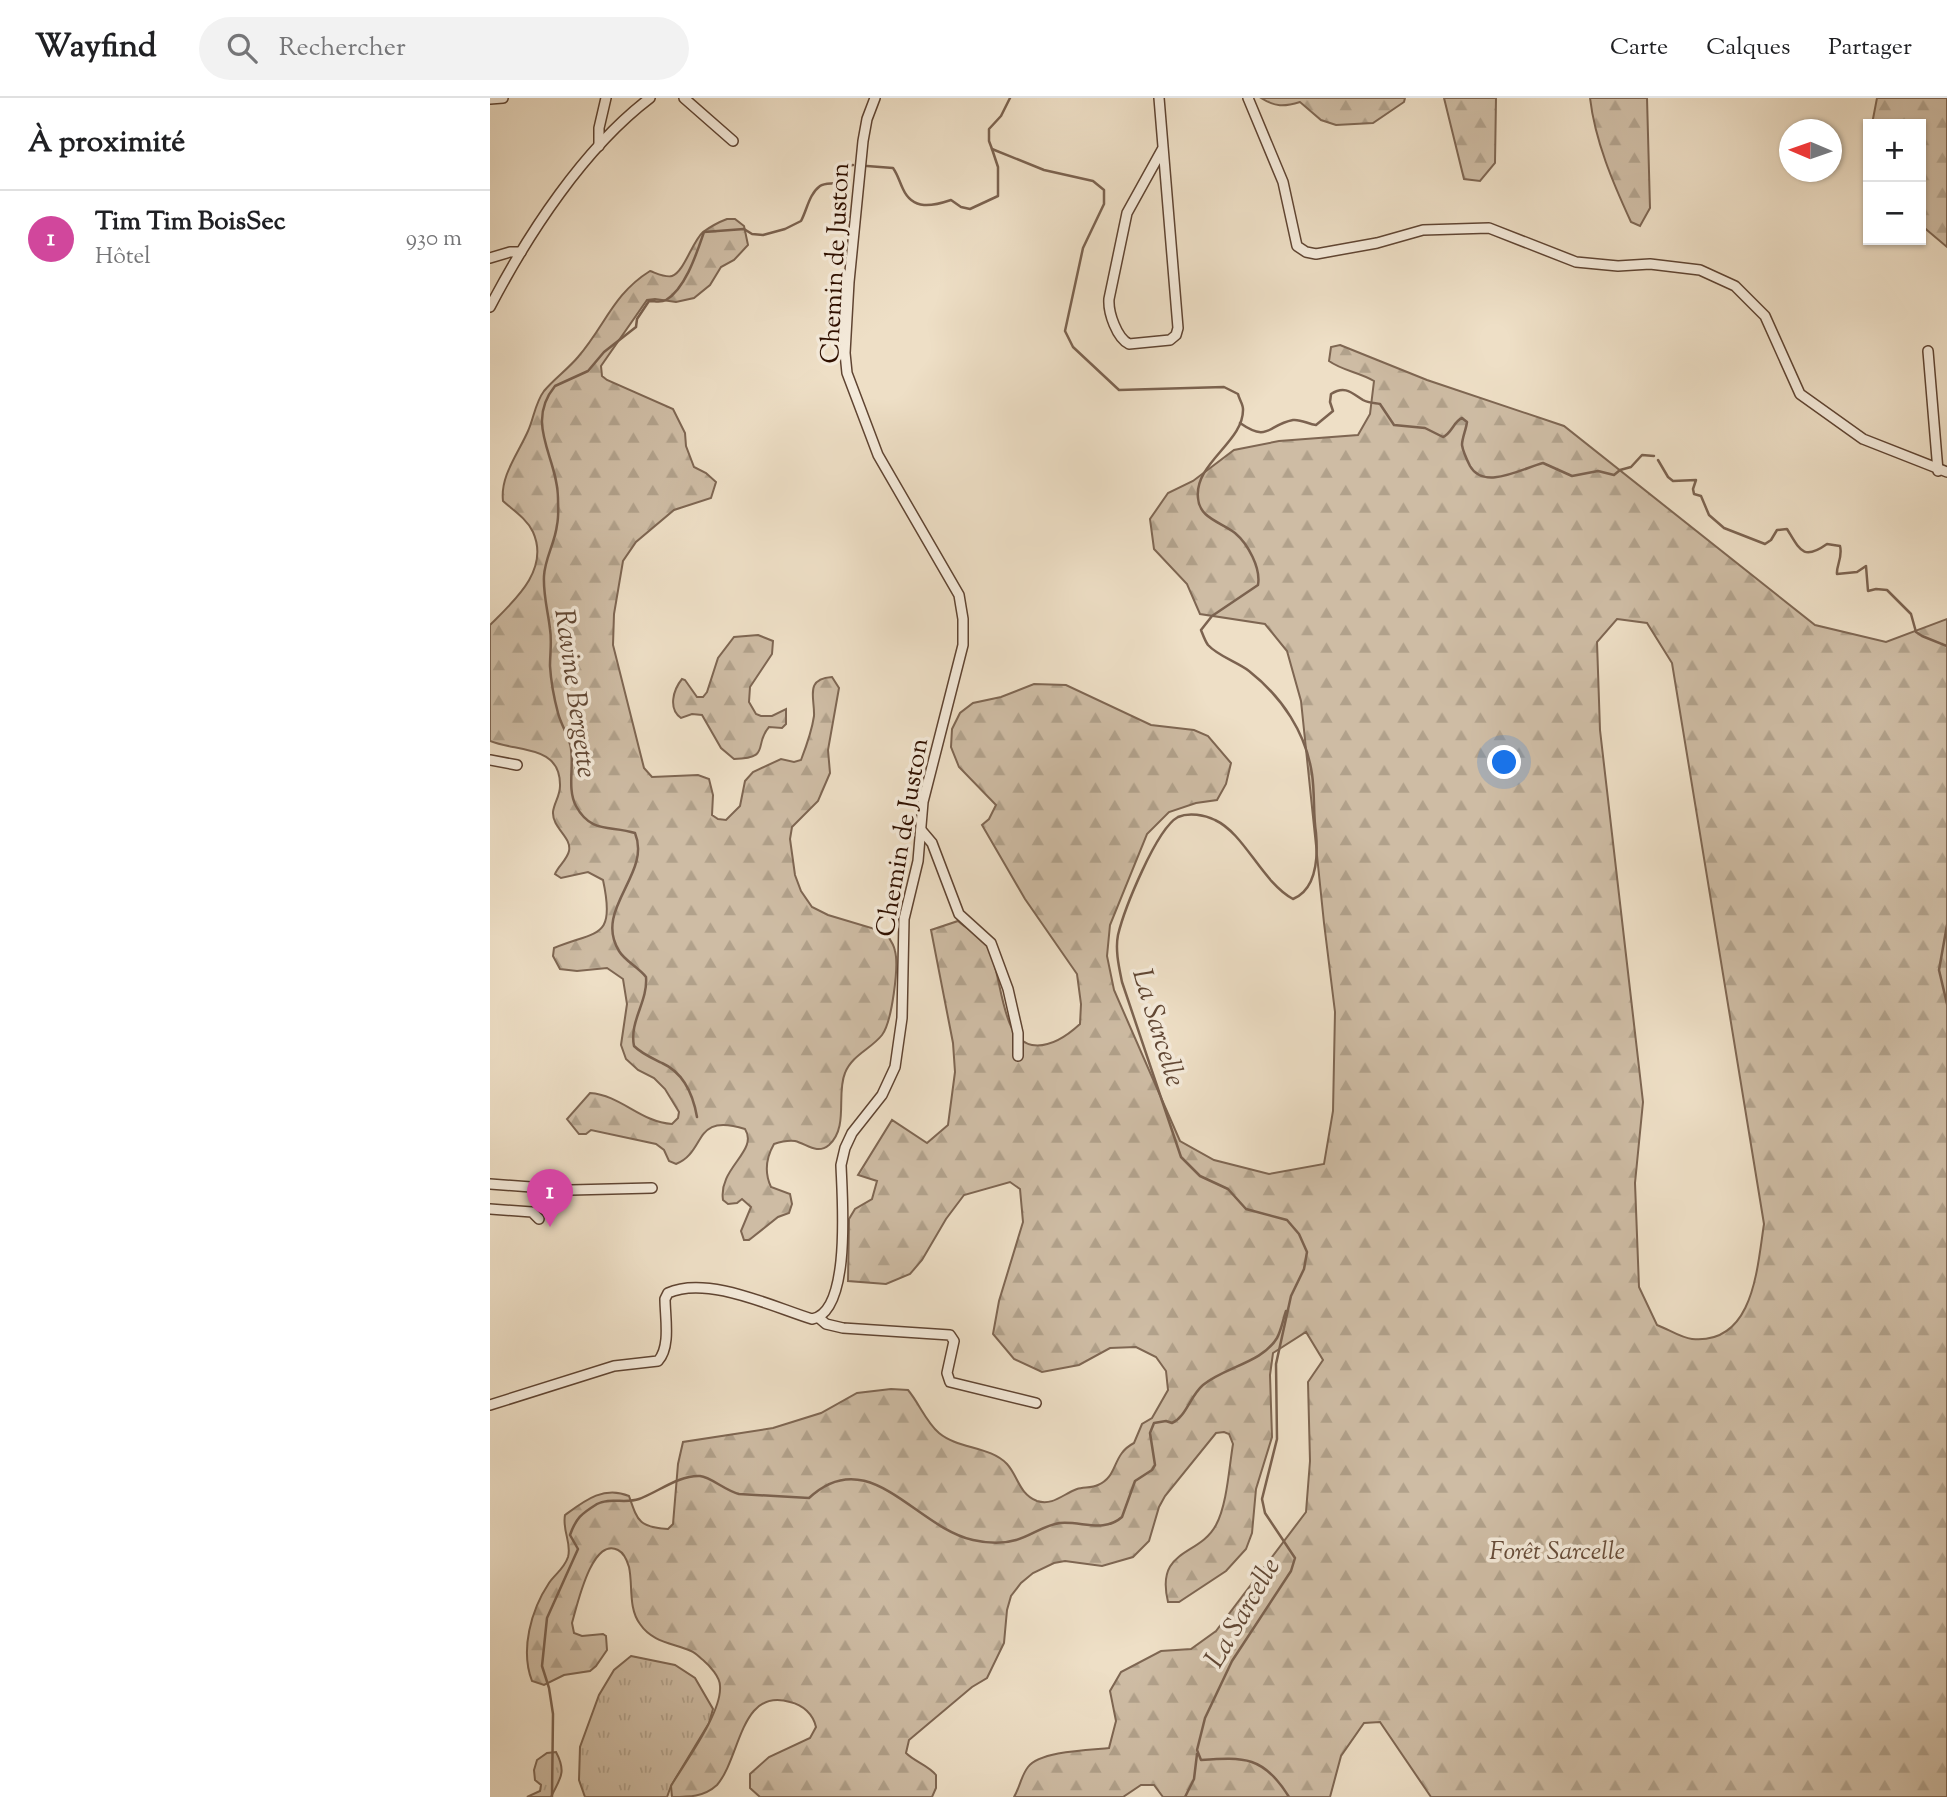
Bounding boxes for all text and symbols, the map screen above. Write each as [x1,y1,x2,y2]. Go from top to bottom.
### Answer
search box [199,17,689,80]
text: Wayfind [35,24,157,72]
icon: search [223,29,261,67]
text: Rechercher [279,30,406,67]
text: Carte [1610,31,1668,65]
text: Calques [1706,31,1790,65]
text: Partager [1828,31,1912,65]
north arrow [1779,119,1842,182]
map controls [1863,119,1926,245]
button: + [1863,119,1926,182]
text: À proximité [28,122,185,165]
street label: Chemin de Juston [813,162,860,365]
button: − [1863,182,1926,245]
text: Tim Tim BoisSec [95,204,285,241]
text: 1 [47,223,55,256]
text: 930 m [406,223,462,256]
text: Hôtel [95,241,151,274]
water label: Ravine Bergette [542,606,606,780]
street label: Chemin de Juston [868,735,939,940]
your location [1487,745,1521,779]
water label: La Sarcelle [1120,964,1194,1092]
pin: 1 [527,1169,573,1227]
park label: Forêt Sarcelle [1489,1534,1625,1571]
water label: La Sarcelle [1196,1551,1291,1676]

